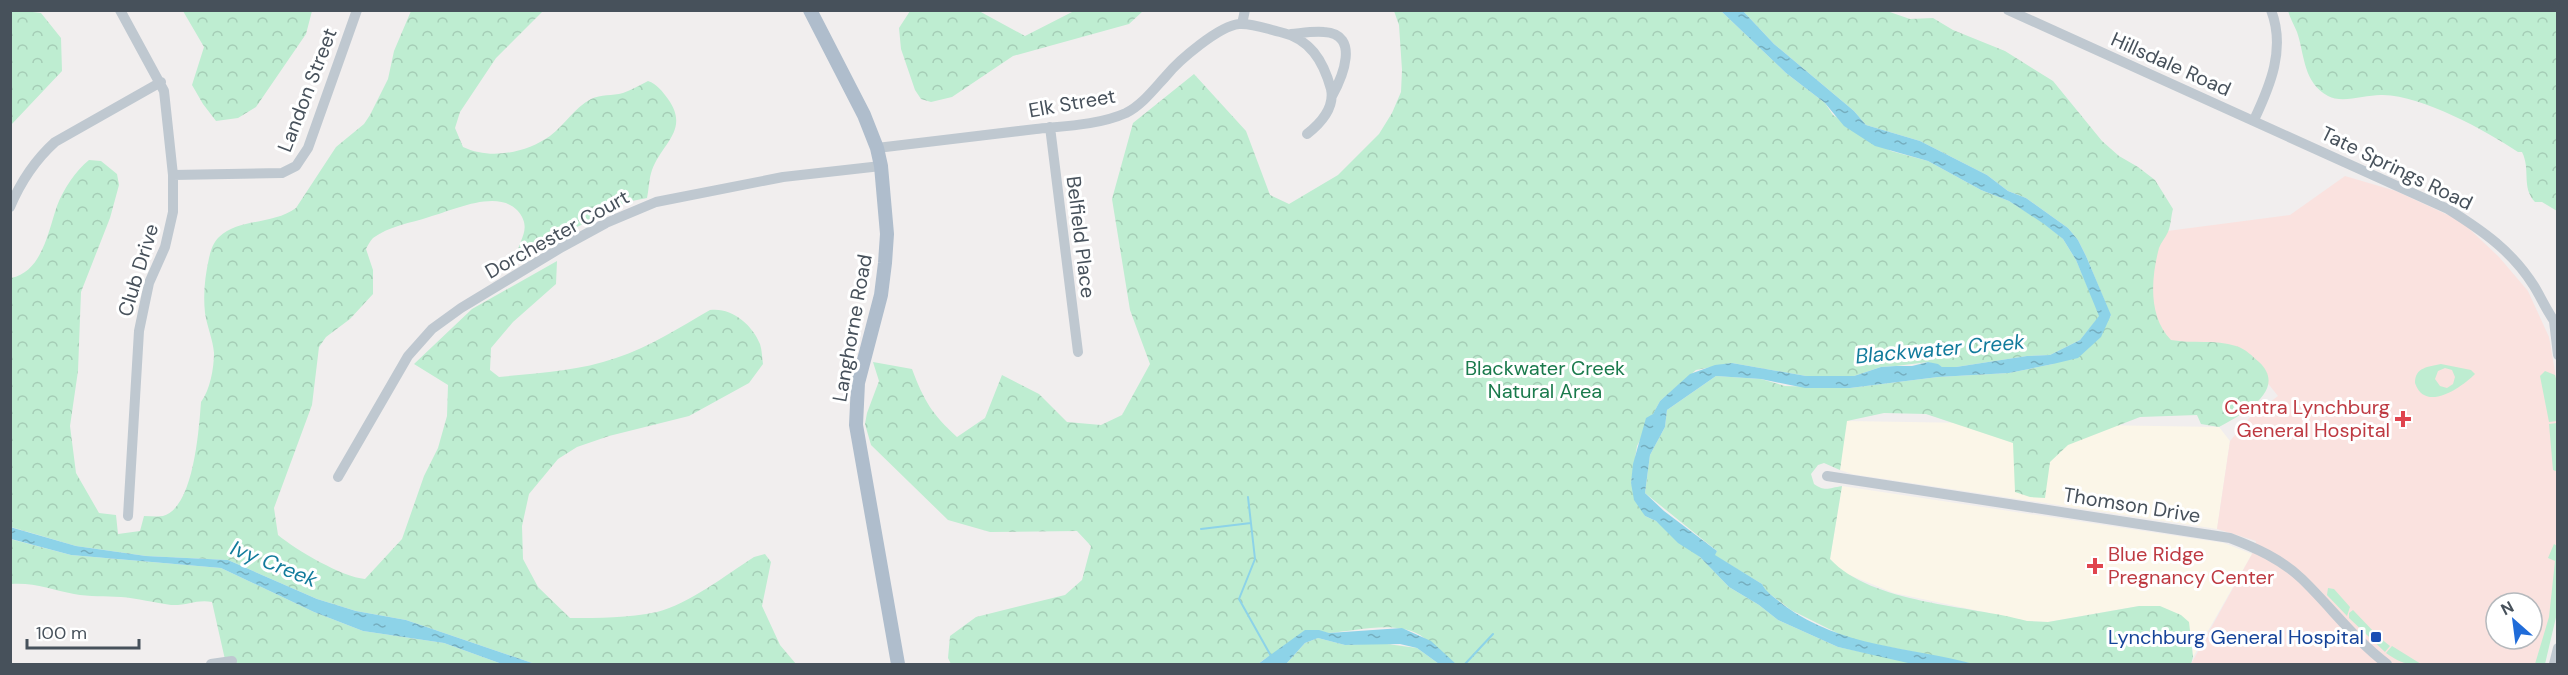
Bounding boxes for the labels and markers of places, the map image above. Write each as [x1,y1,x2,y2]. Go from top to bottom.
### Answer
place label: Centra Lynchburg General Hospital [2224,394,2390,443]
marker: Centra Lynchburg General Hospital [2394,410,2412,428]
place label: Blue Ridge Pregnancy Center [2108,541,2274,590]
marker: Blue Ridge Pregnancy Center [2086,557,2104,575]
place label: Lynchburg General Hospital [2108,624,2364,650]
marker: Lynchburg General Hospital [2369,630,2383,644]

